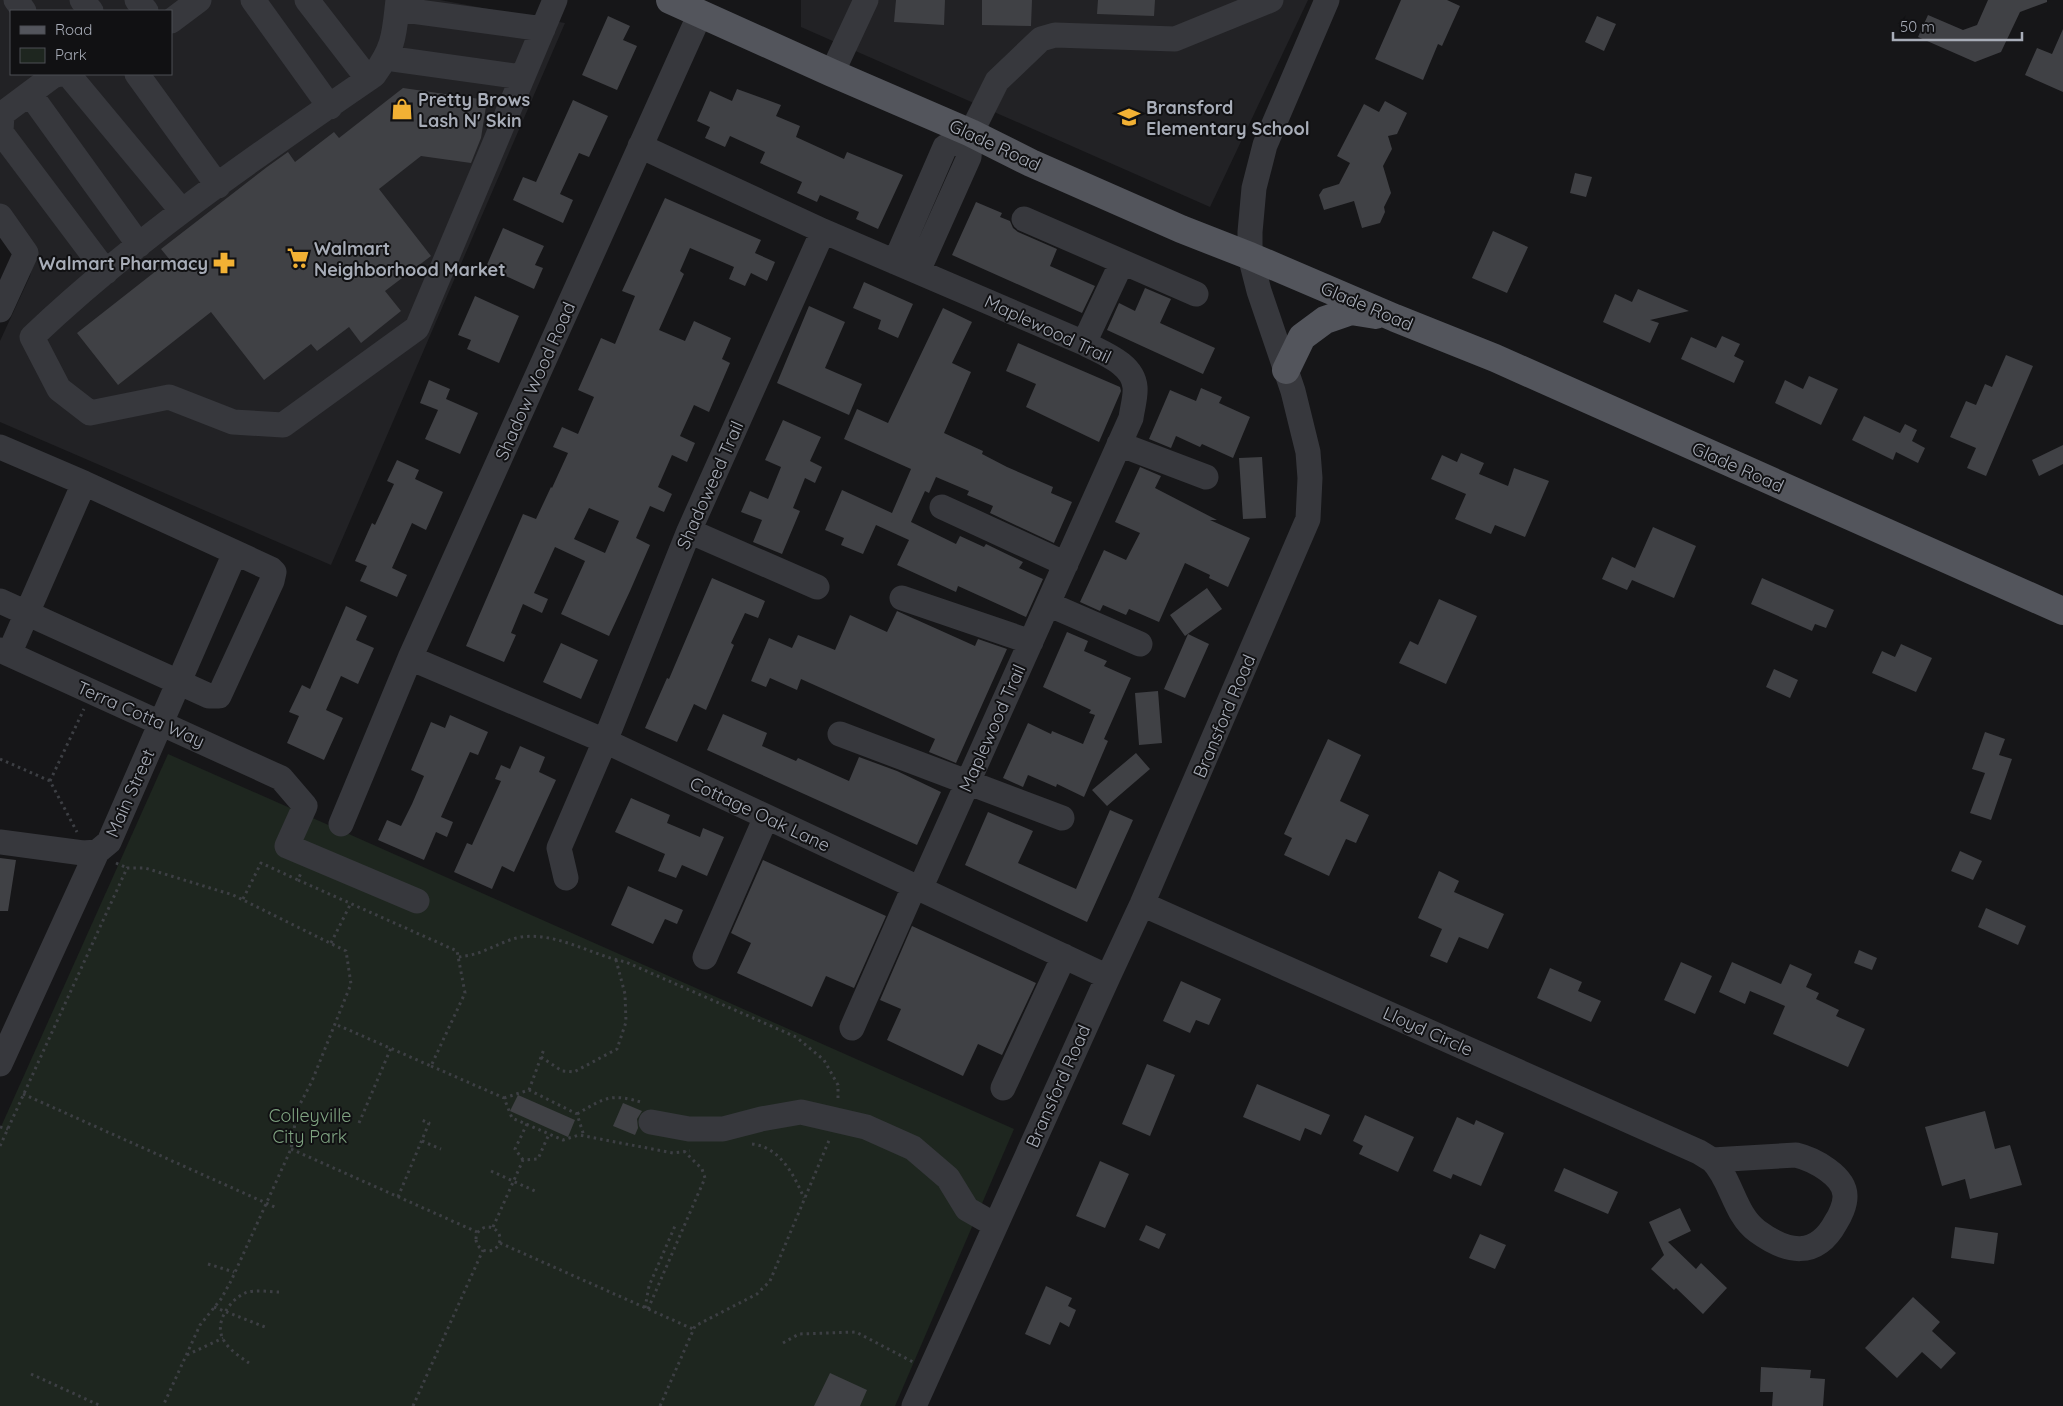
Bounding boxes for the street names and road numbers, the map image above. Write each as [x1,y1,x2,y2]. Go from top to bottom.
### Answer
street label: Glade Road [946,114,1044,176]
street label: Glade Road [1317,276,1417,336]
street label: Maplewood Trail [981,290,1115,368]
street label: Shadow Wood Road [490,298,580,464]
street label: Shadoweed Trail [671,417,749,553]
street label: Glade Road [1688,437,1788,497]
street label: Bransford Road [1188,651,1260,781]
street label: Maplewood Trail [954,661,1030,795]
street label: Terra Cotta Way [74,676,208,752]
street label: Main Street [100,745,160,841]
street label: Cottage Oak Lane [686,771,834,857]
street label: Lloyd Circle [1379,1001,1477,1061]
street label: Bransford Road [1021,1021,1095,1151]

